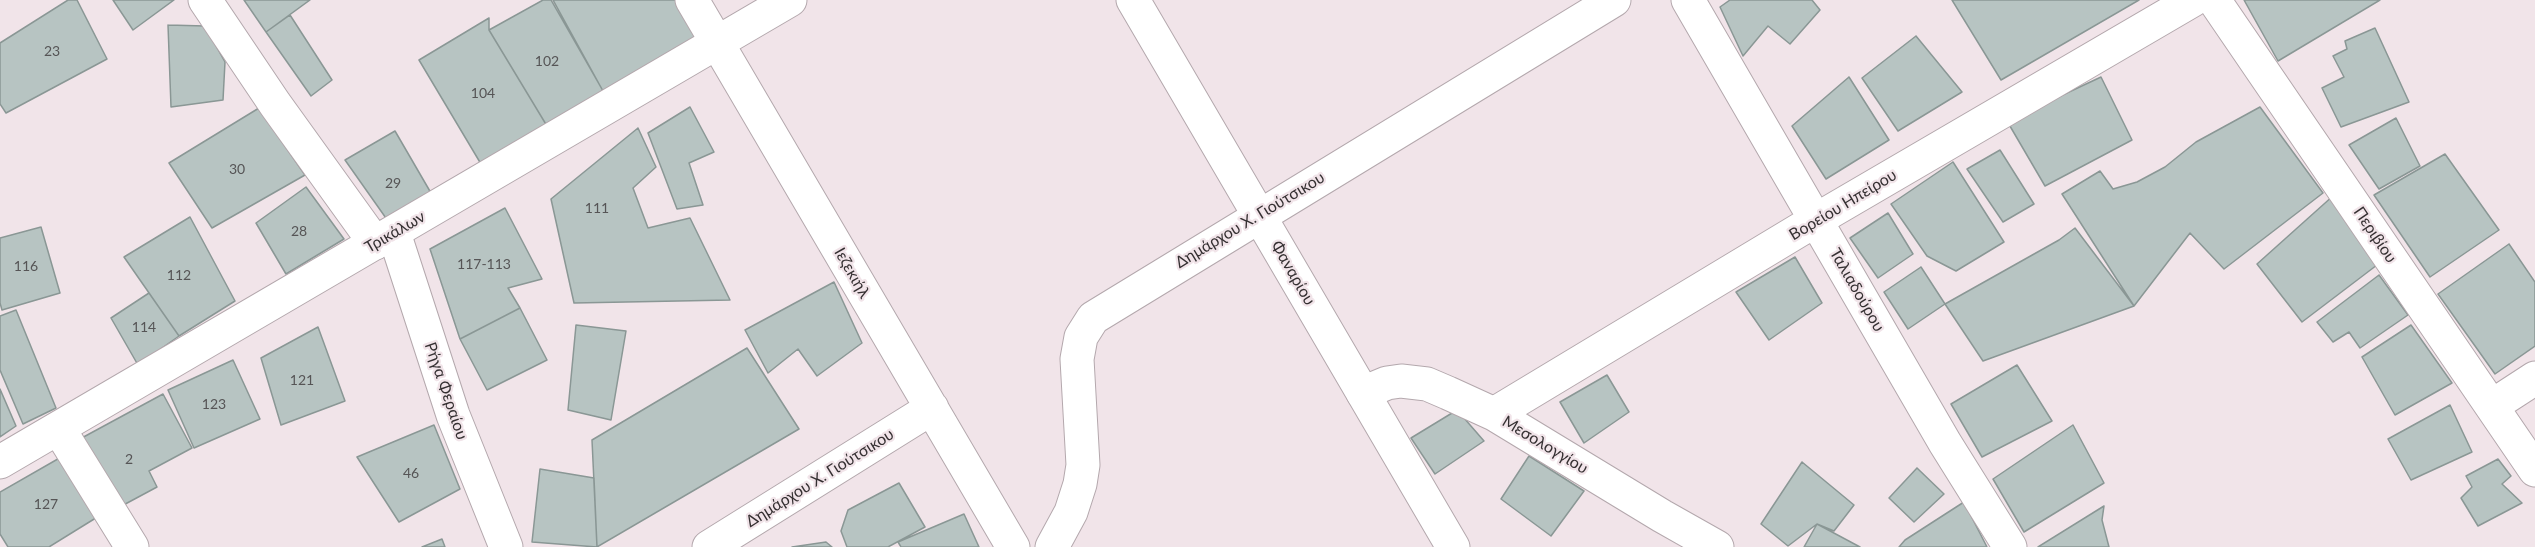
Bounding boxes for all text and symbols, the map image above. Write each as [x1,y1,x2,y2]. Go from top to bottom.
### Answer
house number: 23 [44,43,60,59]
house number: 102 [535,53,559,69]
house number: 104 [471,85,495,101]
house number: 30 [229,161,245,177]
street label: Βορείου Ηπείρου [1786,165,1900,245]
street label: Δημάρχου Χ. Γιούτσικου [1172,168,1328,272]
house number: 29 [385,175,401,191]
house number: 111 [585,200,609,216]
street label: Περιβίου [2349,203,2401,267]
street label: Τρικάλων [361,207,429,257]
house number: 28 [291,223,307,239]
street label: Φαναρίου [1267,237,1319,309]
street label: Ιεζεκιήλ [830,244,874,302]
street label: Ταλιαδούρου [1825,245,1889,335]
house number: 117-113 [457,256,511,272]
house number: 116 [14,258,38,274]
house number: 112 [167,267,191,283]
house number: 114 [132,319,156,335]
street label: Ρήγα Φεραίου [420,340,472,442]
house number: 121 [290,372,314,388]
house number: 123 [202,396,226,412]
street label: Μεσολογγίου [1499,412,1591,478]
street label: Δημάρχου Χ. Γιούτσικου [743,425,897,531]
house number: 2 [125,451,133,467]
house number: 46 [403,465,419,481]
house number: 127 [34,496,58,512]

